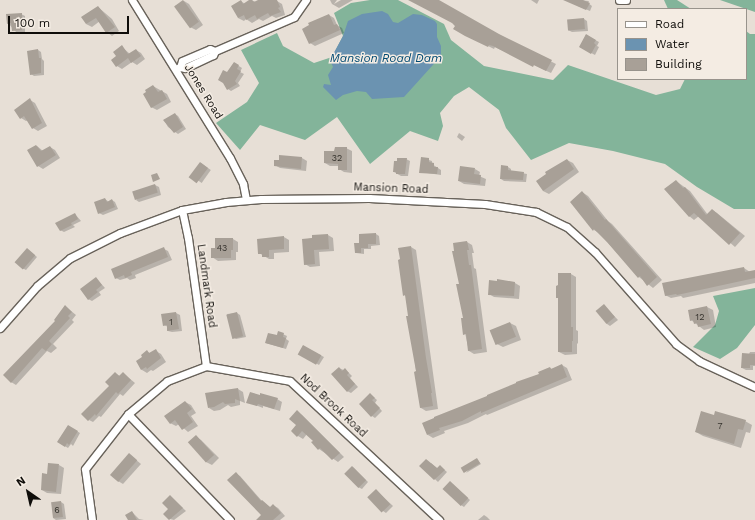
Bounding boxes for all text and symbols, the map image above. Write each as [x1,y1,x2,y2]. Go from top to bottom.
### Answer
scale bar [10,8,131,34]
legend [617,8,747,80]
text: 100 m [15,16,50,30]
text: Road [655,17,684,31]
text: Water [655,37,689,51]
water label: Mansion Road Dam [330,52,442,66]
text: Building [655,57,702,71]
street label: Jones Road [181,62,225,122]
house number: 32 [332,153,342,163]
street label: Mansion Road [353,181,429,197]
street label: Landmark Road [194,243,218,329]
house number: 43 [217,243,227,253]
house number: 12 [696,312,704,322]
house number: 1 [169,317,173,327]
street label: Nod Brook Road [297,372,369,440]
house number: 7 [717,421,723,431]
north arrow [8,472,48,512]
text: N [14,474,28,489]
house number: 6 [54,505,60,515]

